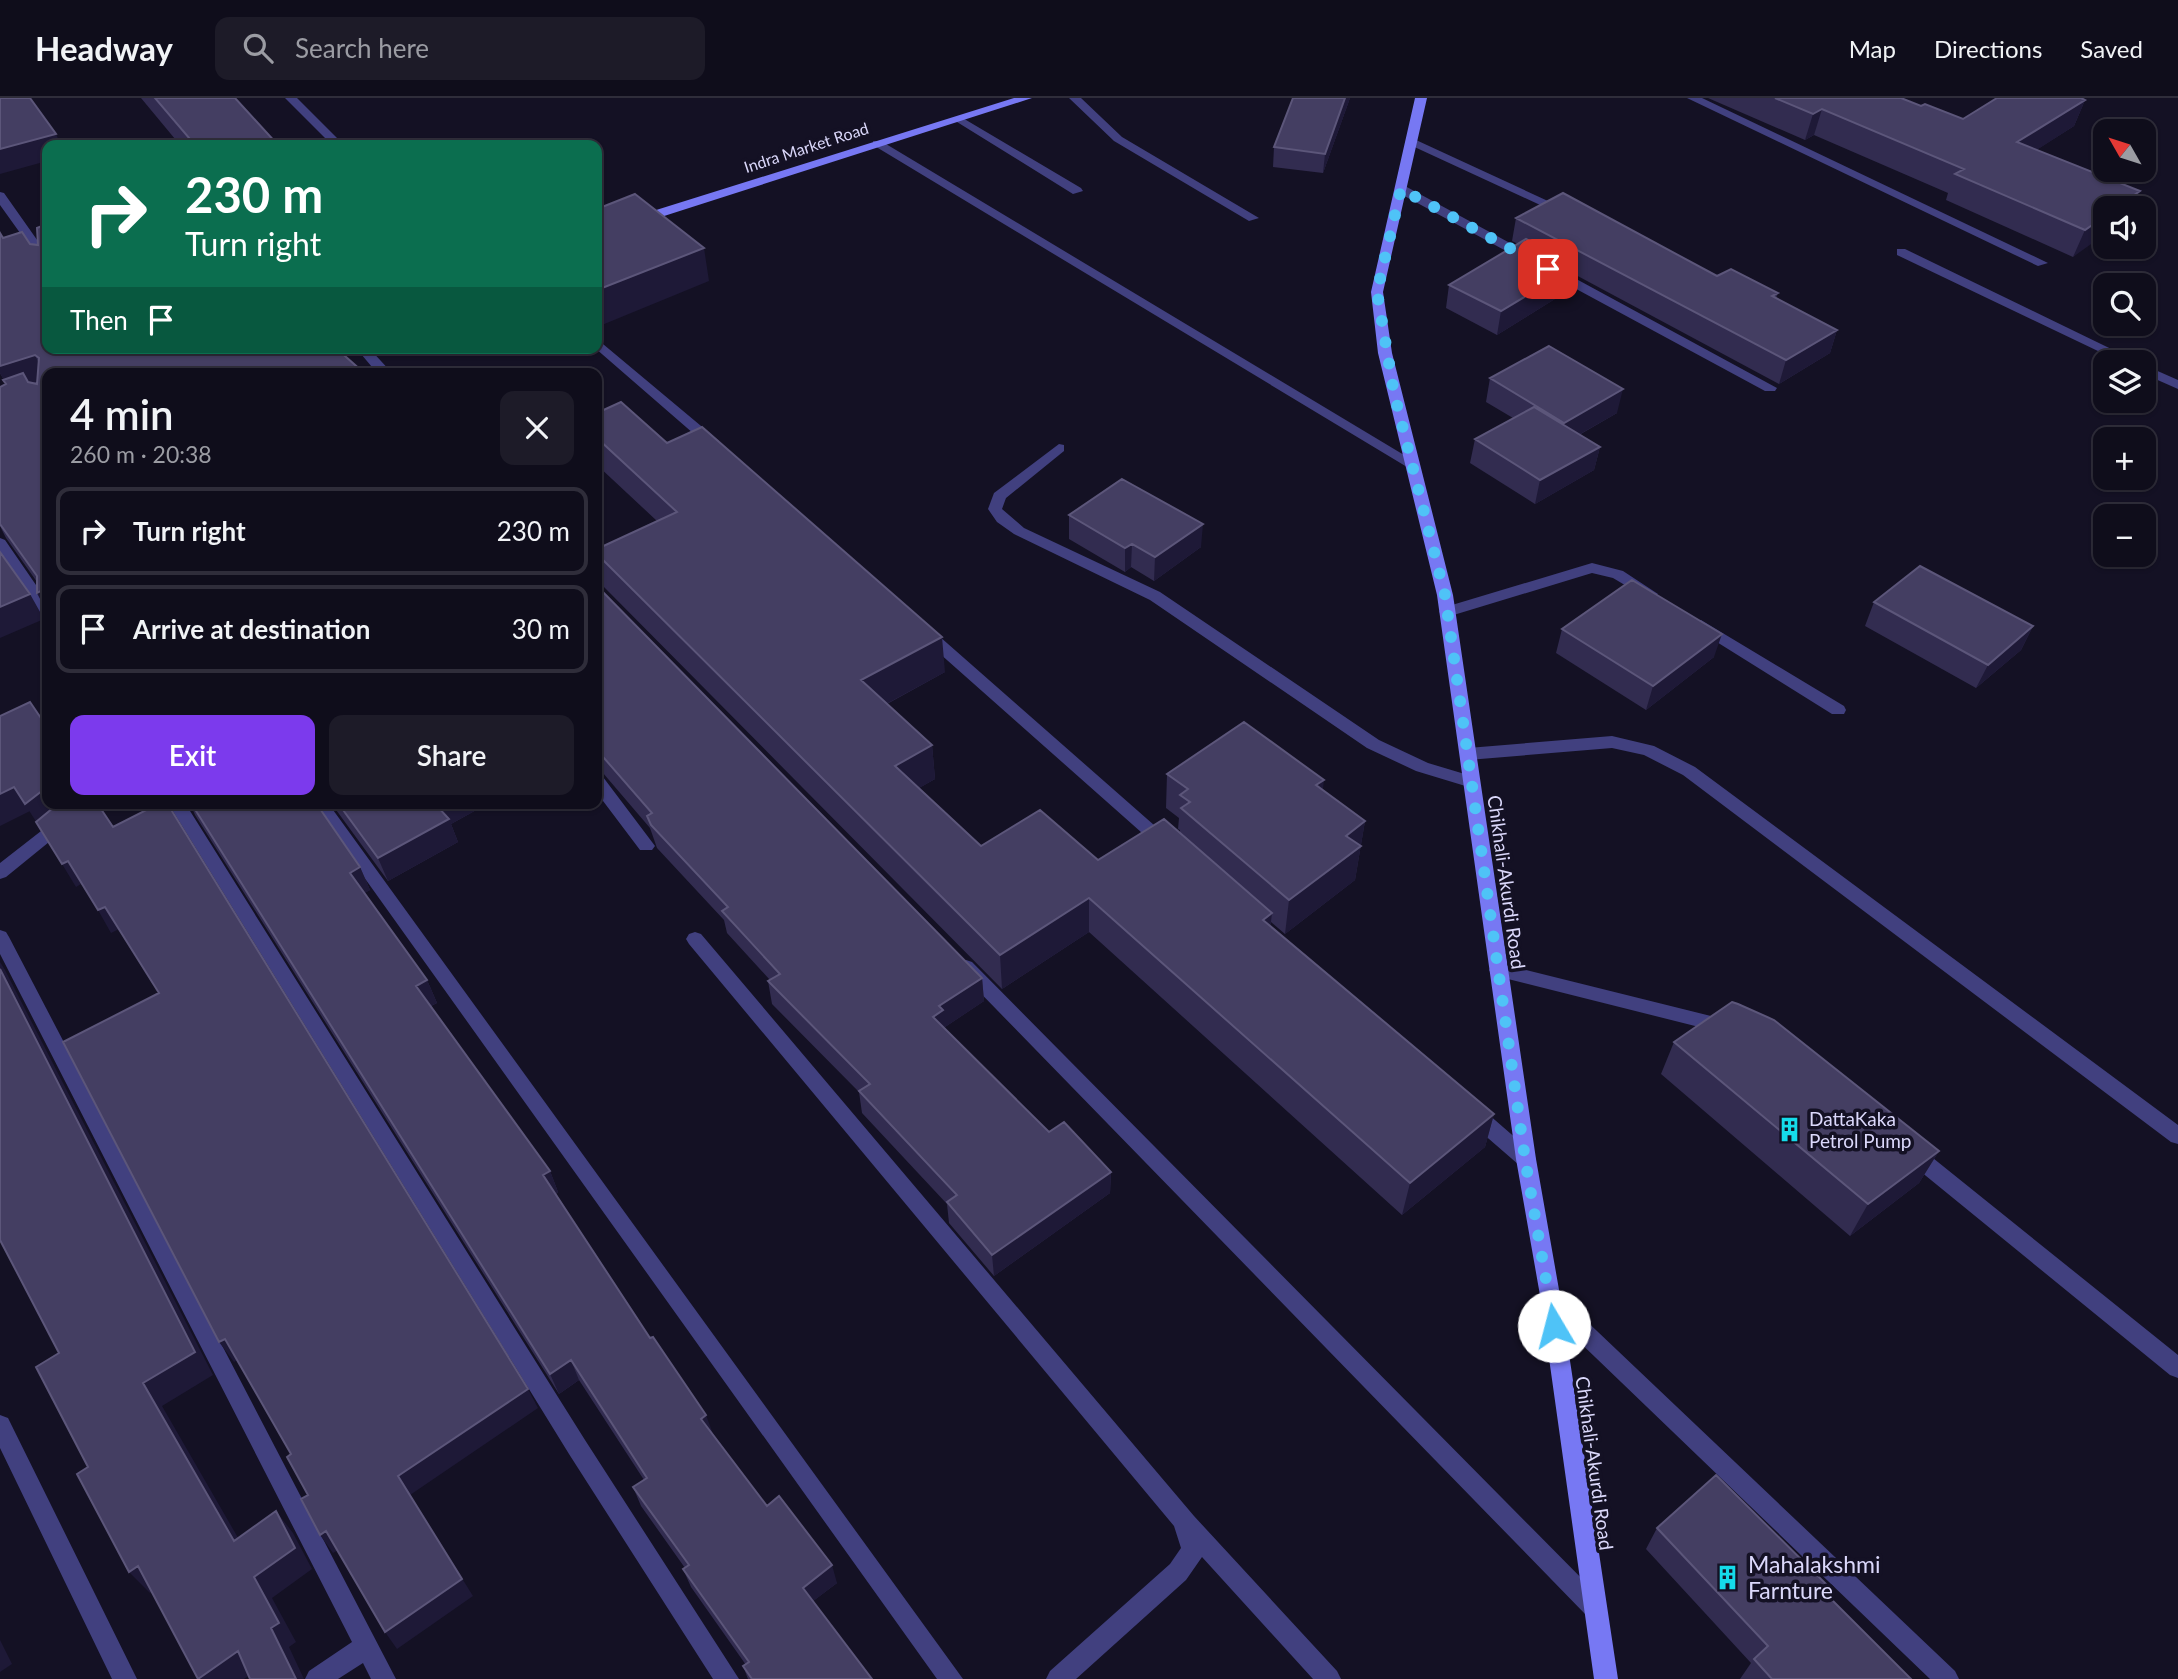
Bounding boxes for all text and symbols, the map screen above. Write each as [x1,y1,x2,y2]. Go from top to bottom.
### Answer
search box [215,17,705,80]
text: Headway [35,28,173,68]
icon: search [239,29,277,67]
text: Search here [295,32,429,64]
text: Map [1849,34,1896,63]
text: Directions [1934,34,2042,63]
text: Saved [2080,34,2143,63]
street label: Indra Market Road [741,118,871,176]
north arrow [2093,119,2156,182]
map controls [2093,119,2156,567]
text: 230 m [185,165,323,223]
icon: right [70,168,161,259]
button: sound [2093,196,2156,259]
text: Turn right [185,224,321,263]
pin [1518,239,1578,299]
icon: arrive [1529,250,1567,288]
button: search [2093,273,2156,336]
icon: arrive [142,301,180,339]
text: Then [70,304,128,336]
button: layers [2093,350,2156,413]
text: 4 min [70,389,174,439]
button: close [500,391,574,465]
button: + [2093,427,2156,490]
text: 260 m · 20:38 [70,440,212,468]
button: − [2093,504,2156,567]
icon: right [74,512,112,550]
text: Turn right [133,515,246,547]
text: 230 m [497,515,570,547]
icon: arrive [74,610,112,648]
text: Arrive at destination [133,613,370,645]
text: 30 m [512,613,570,645]
button: Exit [70,715,315,795]
button: Share [329,715,574,795]
street label: Chikhali-Akurdi Road [1483,794,1531,970]
place label: DattaKaka Petrol Pump [1809,1107,1912,1152]
building icon: DattaKaka Petrol Pump [1775,1115,1803,1143]
position arrow [1517,1289,1591,1363]
street label: Chikhali-Akurdi Road [1571,1375,1619,1551]
place label: Mahalakshmi Farnture [1748,1550,1880,1604]
building icon: Mahalakshmi Farnture [1714,1563,1742,1591]

